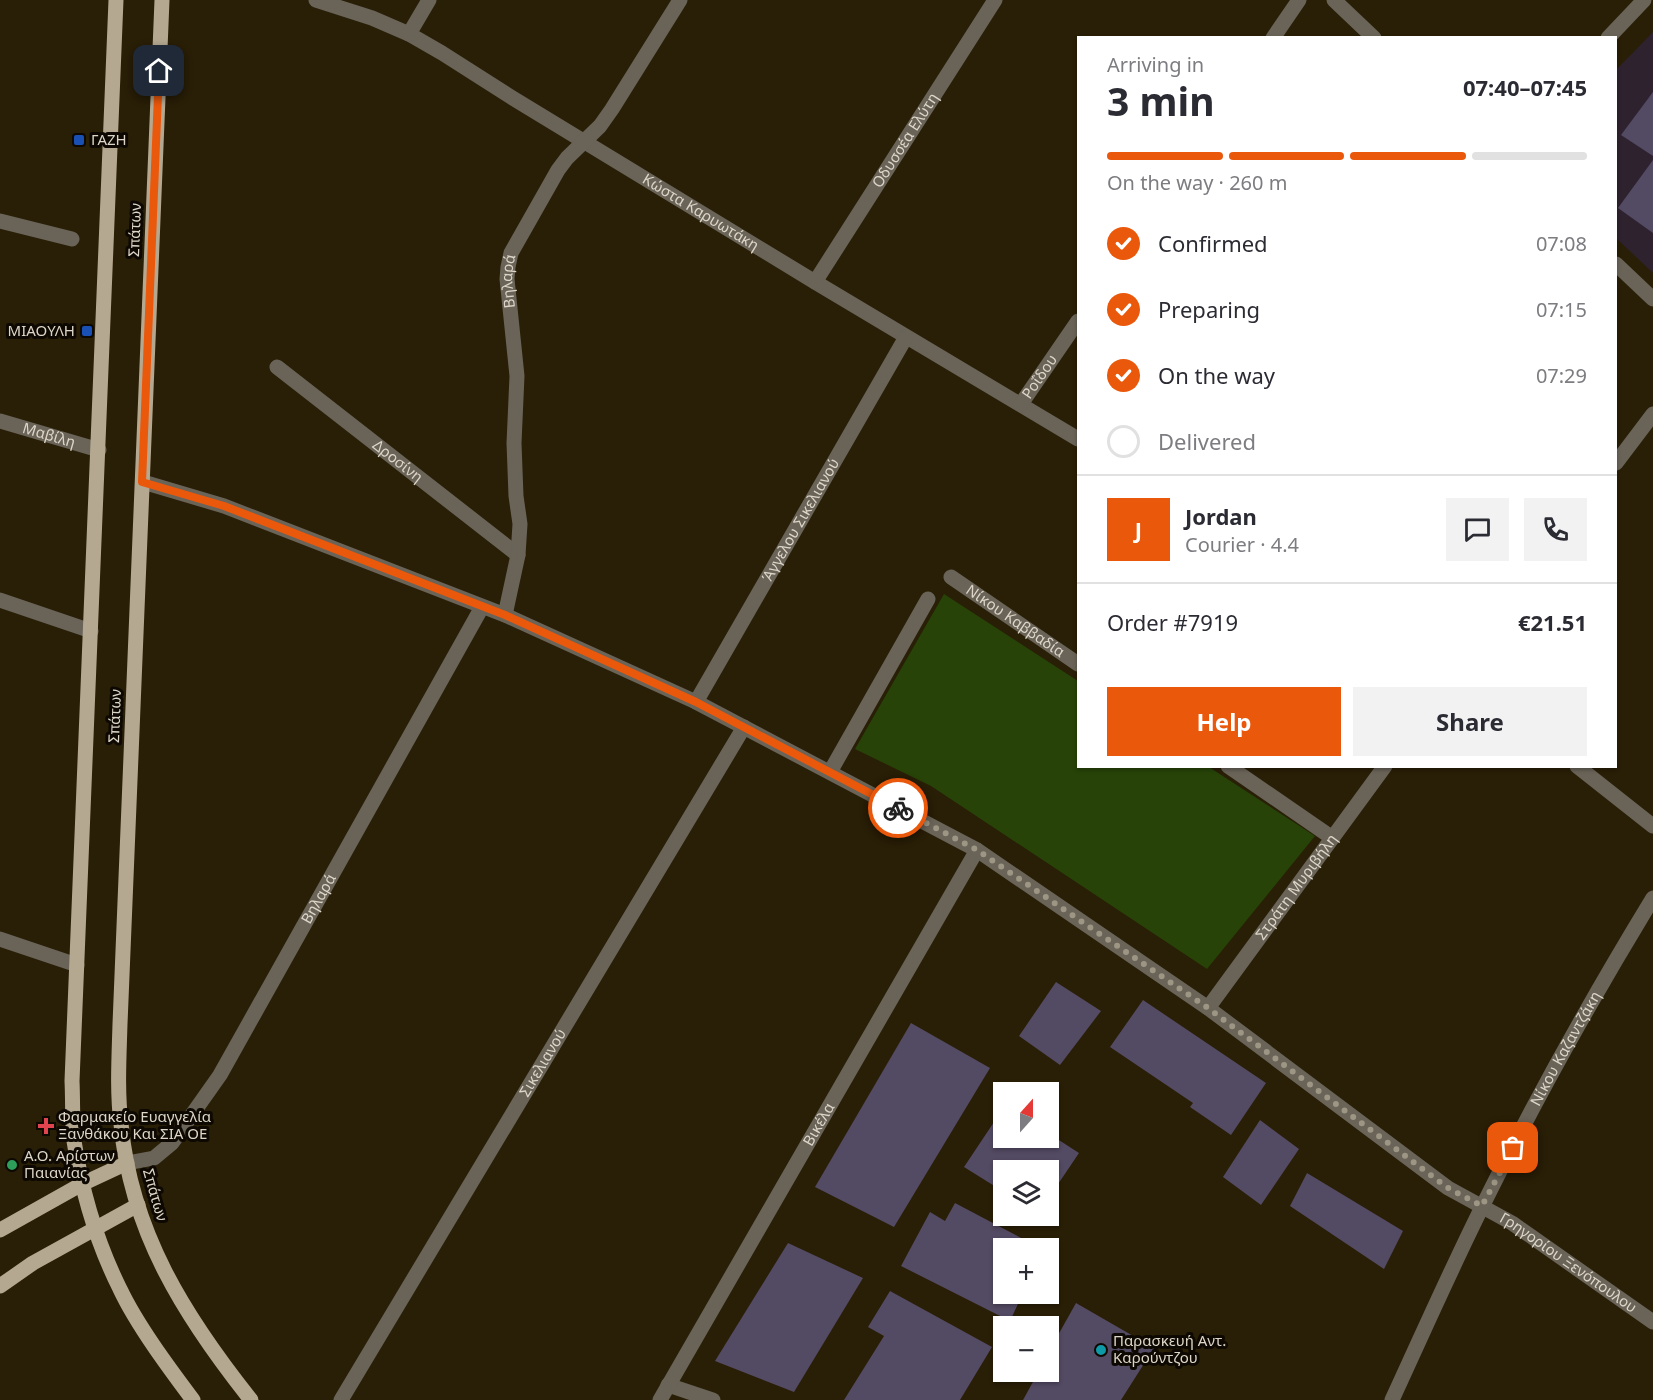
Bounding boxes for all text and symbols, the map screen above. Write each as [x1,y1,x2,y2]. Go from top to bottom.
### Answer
pin [133,45,184,96]
text: Arriving in [1107,51,1204,78]
icon: home [142,54,175,87]
text: 07:40–07:45 [1463,72,1587,102]
text: 3 min [1107,74,1214,127]
street label: Οδυσσέα Ελύτη [867,89,942,191]
place label: ΓΑΖΗ [91,129,127,149]
marker: ΓΑΖΗ [72,133,86,147]
street label: Κώστα Καρυωτάκη [639,168,763,255]
text: On the way · 260 m [1107,169,1287,196]
street label: Σπάτων [123,202,145,257]
icon: check [1107,227,1140,260]
text: Confirmed [1158,228,1268,258]
text: 07:08 [1536,230,1587,257]
street label: Βηλαρά [496,252,520,309]
icon: check [1107,293,1140,326]
text: Preparing [1158,294,1260,324]
text: 07:15 [1536,296,1587,323]
place label: ΜΙΑΟΥΛΗ [8,320,75,340]
marker: ΜΙΑΟΥΛΗ [80,324,94,338]
street label: Ροΐδου [1017,350,1061,402]
icon: check [1107,359,1140,392]
text: On the way [1158,360,1275,390]
text: 07:29 [1536,362,1587,389]
street label: Μαβίλη [20,417,78,452]
text: Delivered [1158,426,1256,456]
street label: Δροσίνη [369,434,427,486]
street label: Άγγελου Σικελιανού [757,454,843,585]
button: chat [1446,498,1509,561]
button: phone [1524,498,1587,561]
text: Jordan [1185,501,1257,531]
text: J [1135,514,1142,544]
text: Courier · 4.4 [1185,531,1299,558]
street label: Νίκου Καββαδία [963,579,1070,662]
text: Order #7919 [1107,607,1238,637]
text: €21.51 [1518,607,1587,637]
button: Help [1107,687,1341,756]
button: Share [1353,687,1587,756]
street label: Σπάτων [103,688,125,743]
courier [868,778,928,838]
icon: bike [882,792,915,825]
street label: Στράτη Μυριβήλη [1250,829,1341,943]
street label: Βηλαρά [296,869,340,927]
street label: Νίκου Καζαντζάκη [1525,987,1605,1109]
street label: Σικελιανού [514,1025,570,1100]
north arrow [993,1082,1059,1148]
map controls [993,1082,1059,1382]
street label: Βικέλα [798,1098,839,1149]
place label: Φαρμακείο Ευαγγελία Ξανθάκου Και ΣΙΑ ΟΕ [58,1106,212,1143]
marker: Φαρμακείο Ευαγγελία Ξανθάκου Και ΣΙΑ ΟΕ [39,1119,53,1133]
pin [1487,1122,1538,1173]
icon: bag [1496,1131,1529,1164]
place label: Α.Ο. Αρίστων Παιανίας [24,1145,115,1182]
marker: Α.Ο. Αρίστων Παιανίας [5,1158,19,1172]
button: layers [993,1160,1059,1226]
street label: Σπάτων [139,1166,173,1224]
street label: Γρηγορίου Ξενόπουλου [1497,1207,1641,1317]
button: + [993,1238,1059,1304]
button: − [993,1316,1059,1382]
place label: Παρασκευή Αντ. Καρούντζου [1113,1330,1226,1367]
marker: Παρασκευή Αντ. Καρούντζου [1094,1343,1108,1357]

